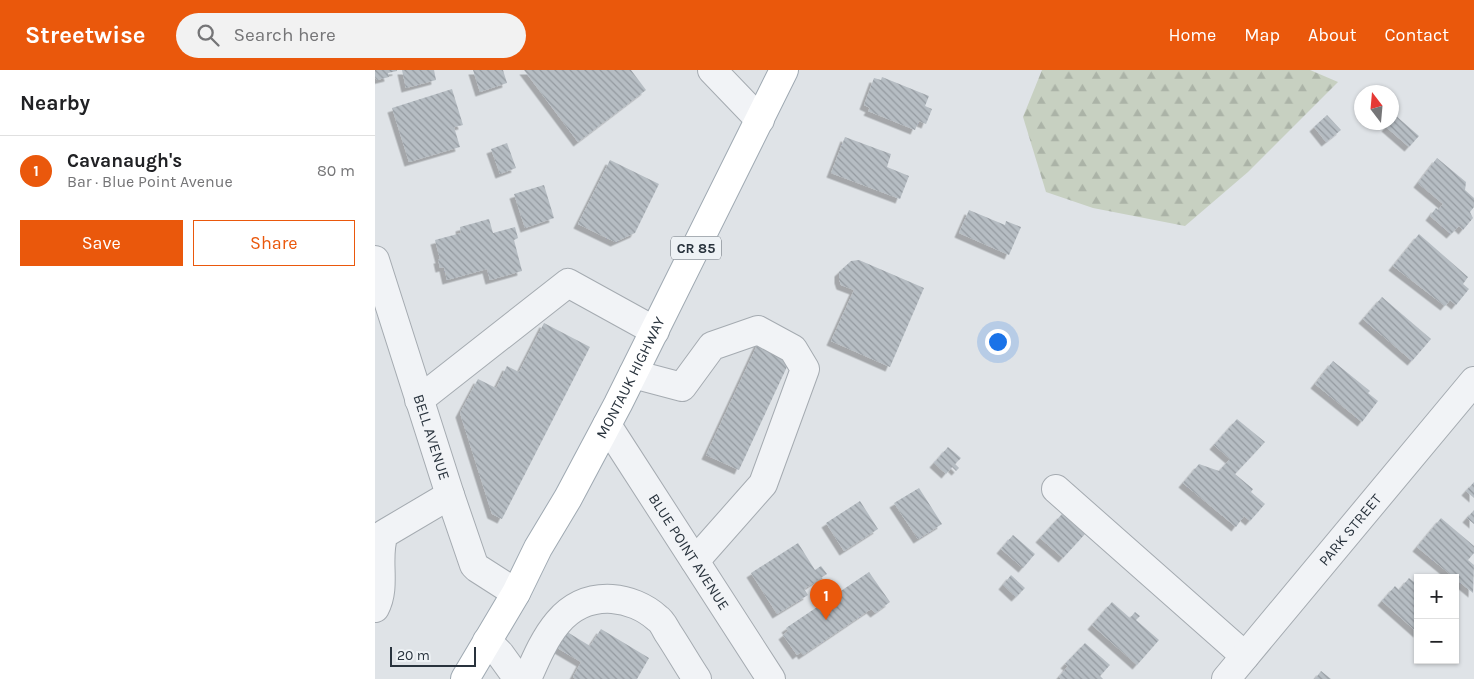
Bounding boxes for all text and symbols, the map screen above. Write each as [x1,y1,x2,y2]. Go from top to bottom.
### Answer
search box [176,13,526,58]
text: Streetwise [25,21,146,49]
icon: search [194,21,222,49]
text: Search here [234,24,336,46]
text: Home [1168,24,1216,46]
text: Map [1244,24,1280,46]
text: About [1308,24,1357,46]
text: Contact [1385,24,1449,46]
north arrow [1354,85,1399,130]
text: Nearby [20,91,90,115]
text: Cavanaugh's [67,150,182,172]
text: 1 [33,161,39,180]
text: 80 m [317,161,355,180]
text: Bar · Blue Point Avenue [67,172,233,191]
button: Save [20,220,183,266]
button: Share [193,220,355,266]
road number: CR 85 [671,237,721,260]
street label: MONTAUK HIGHWAY [592,313,669,442]
your location [985,329,1011,355]
street label: BELL AVENUE [409,392,454,482]
street label: BLUE POINT AVENUE [645,490,733,614]
street label: PARK STREET [1315,490,1386,570]
map controls [1414,574,1459,664]
button: + [1414,574,1459,619]
pin: 1 [810,579,842,620]
button: − [1414,619,1459,664]
scale bar [390,644,476,667]
text: 20 m [397,647,430,664]

